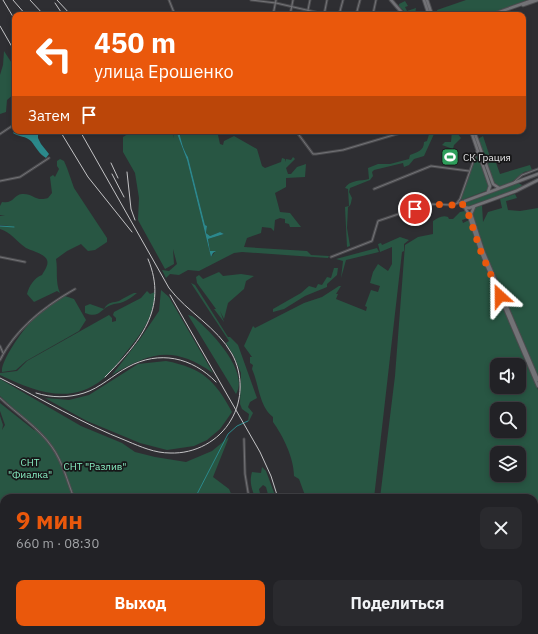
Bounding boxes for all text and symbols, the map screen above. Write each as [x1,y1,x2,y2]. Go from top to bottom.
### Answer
text: 450 m [94,24,176,61]
icon: left [28,28,80,80]
text: улица Ерошенко [94,60,234,83]
icon: arrive [78,104,100,126]
text: Затем [28,106,70,125]
sports icon: СК Грация [440,147,460,167]
place label: СК Грация [463,151,511,164]
pin [398,192,432,226]
icon: arrive [404,198,426,220]
position arrow [479,275,521,317]
map controls [490,358,526,482]
button: sound [490,358,526,394]
button: search [490,402,526,438]
button: layers [490,446,526,482]
park label: СНТ "Фиалка" [8,456,52,481]
park label: СНТ "Разлив" [64,460,126,473]
text: 9 мин [16,504,83,536]
button: close [480,507,522,549]
text: 660 m · 08:30 [16,535,99,552]
button: Выход [16,580,265,626]
button: Поделиться [273,580,522,626]

